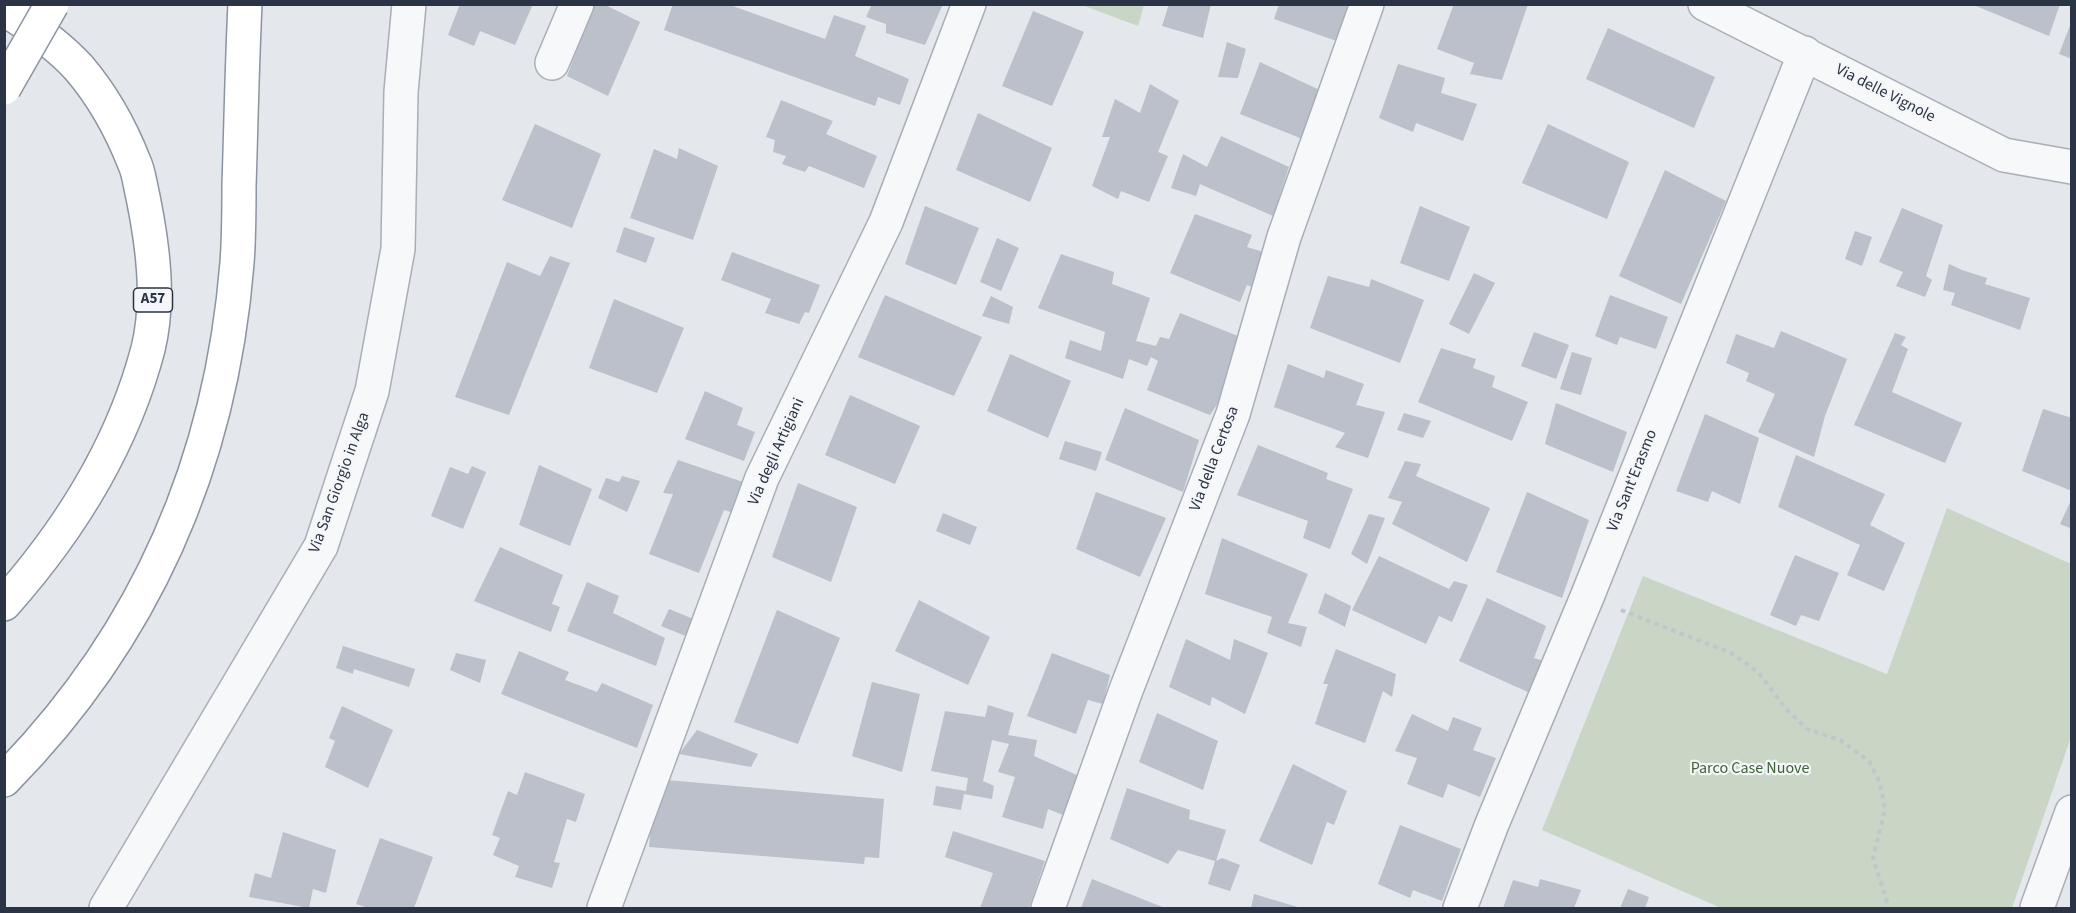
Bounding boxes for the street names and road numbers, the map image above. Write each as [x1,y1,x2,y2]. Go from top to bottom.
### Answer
street label: Via delle Vignole [1832,61,1938,127]
road number: A57 [134,288,172,312]
street label: Via degli Artigiani [745,395,809,509]
street label: Via della Certosa [1186,404,1244,514]
street label: Via San Giorgio in Alga [306,410,374,556]
street label: Via Sant'Erasmo [1604,427,1662,535]

